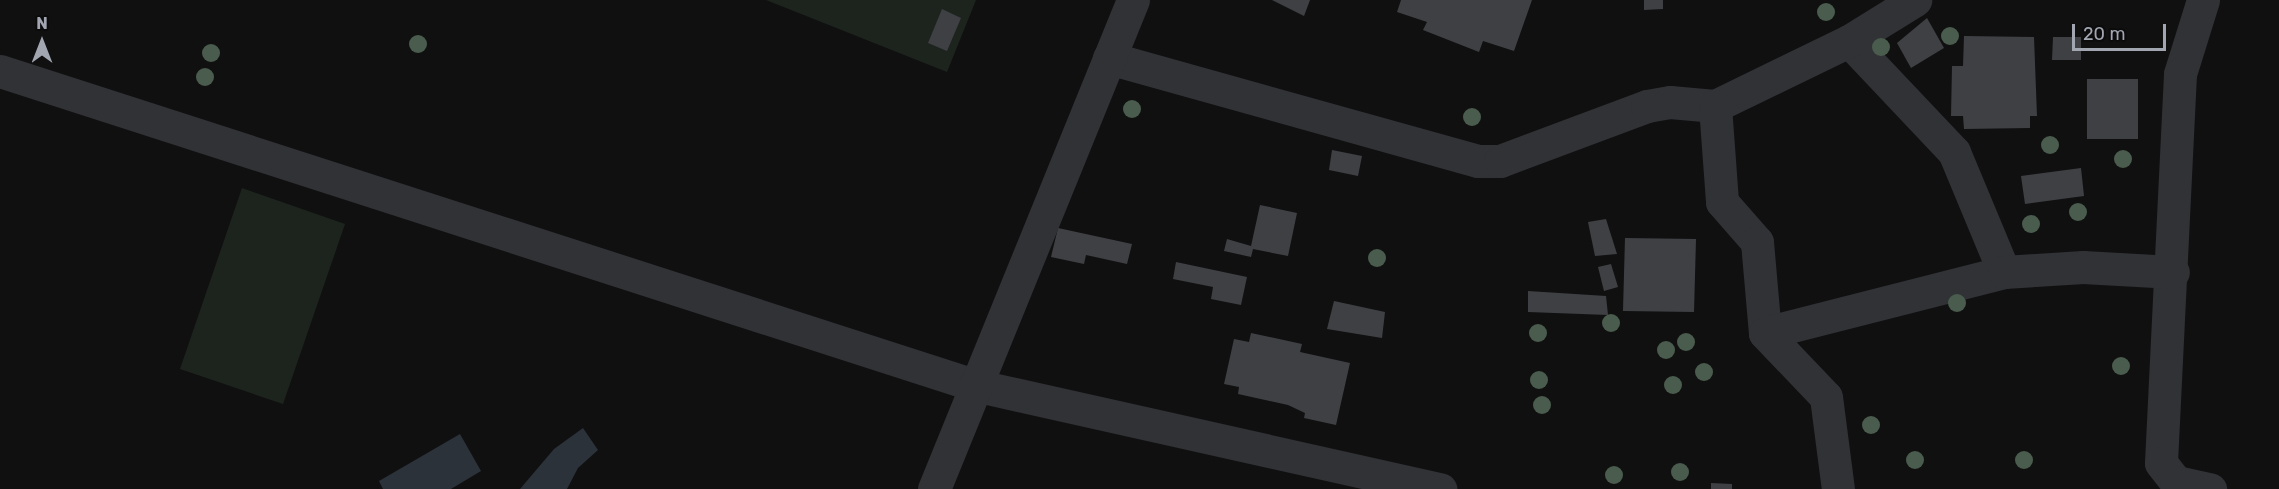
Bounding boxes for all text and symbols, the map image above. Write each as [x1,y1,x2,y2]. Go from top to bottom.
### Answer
north arrow [12,12,72,72]
scale bar [2075,12,2170,50]
text: N [36,14,48,33]
text: 20 m [2083,23,2125,45]

